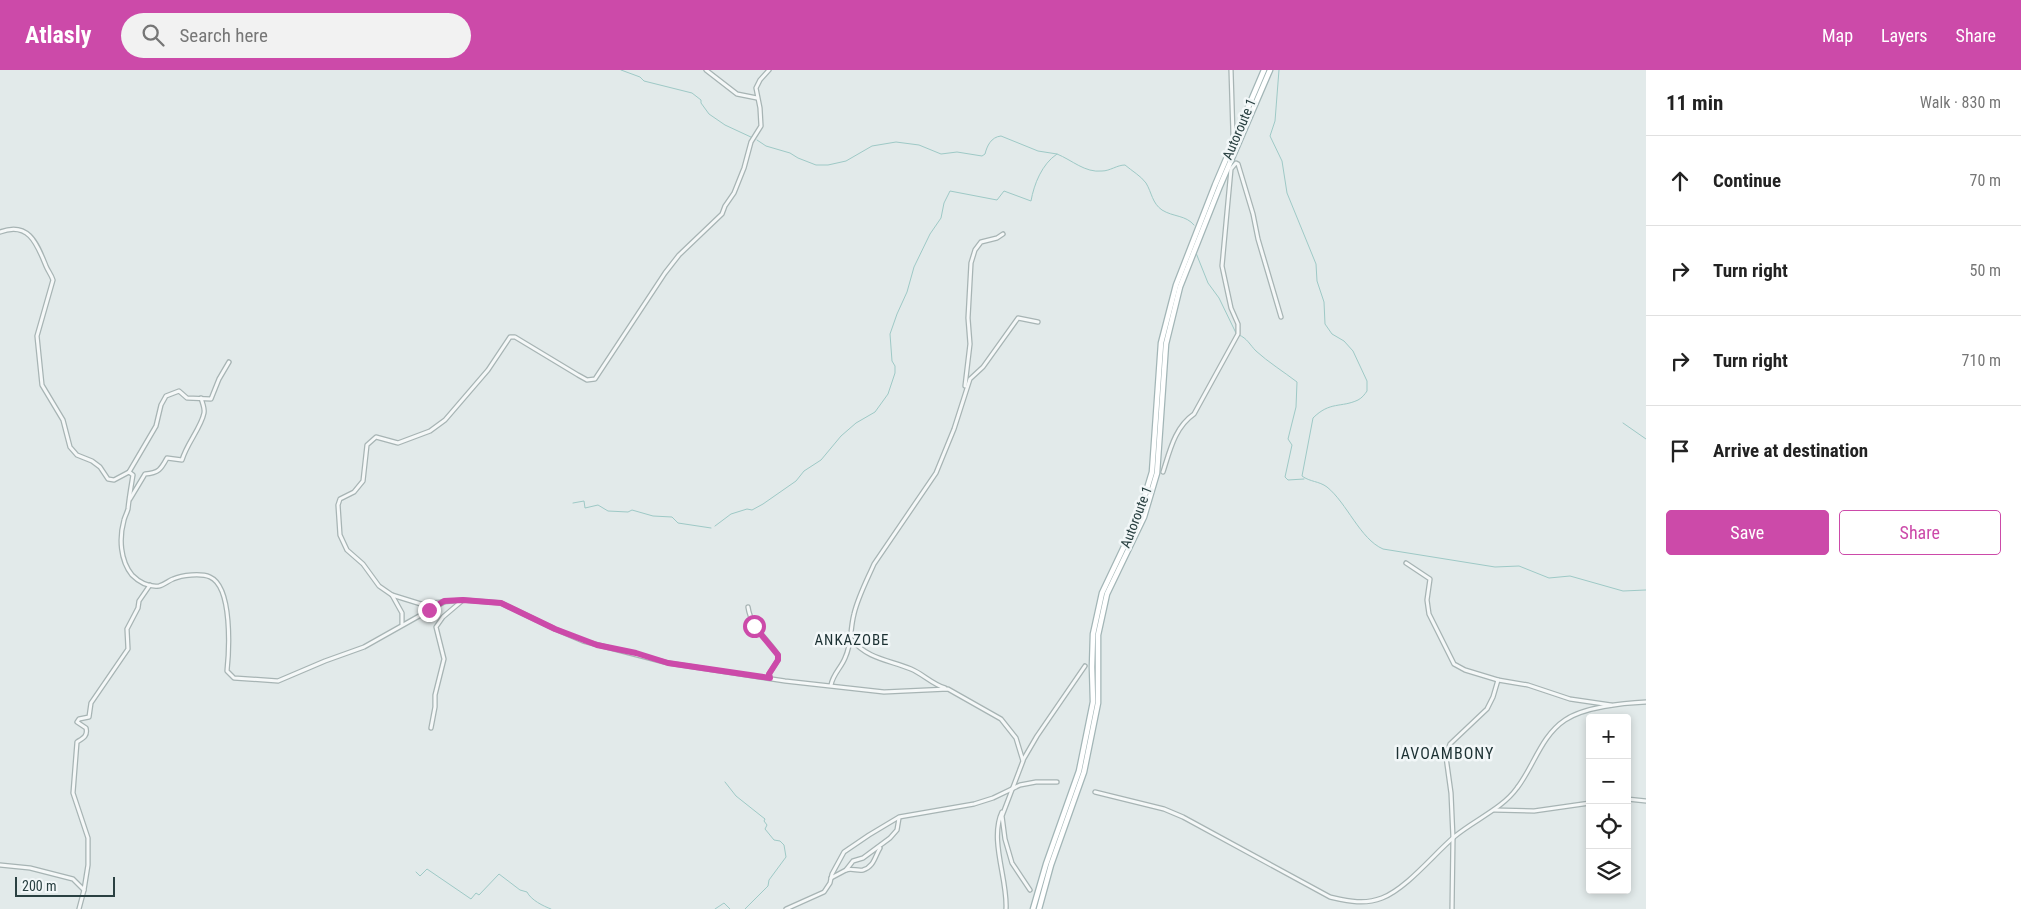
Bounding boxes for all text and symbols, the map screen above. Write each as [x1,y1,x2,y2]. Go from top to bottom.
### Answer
search box [121,13,471,58]
text: Atlasly [25,21,91,49]
icon: search [139,21,167,49]
text: Search here [179,24,268,47]
text: Map [1822,25,1853,46]
text: Layers [1881,25,1928,46]
text: Share [1956,25,1996,46]
text: 11 min [1666,91,1723,115]
text: Walk · 830 m [1920,93,2001,112]
street label: Autoroute 1 [1219,96,1259,162]
icon: ahead [1666,167,1694,195]
text: Continue [1713,169,1781,192]
text: 70 m [1969,171,2001,190]
icon: right [1666,257,1694,285]
text: Turn right [1713,259,1788,282]
text: 50 m [1969,261,2001,280]
icon: right [1666,347,1694,375]
text: Turn right [1713,349,1788,372]
text: 710 m [1962,351,2001,370]
icon: arrive [1666,437,1694,465]
text: Arrive at destination [1713,439,1868,462]
street label: Autoroute 1 [1117,484,1155,550]
button: Save [1666,510,1829,555]
button: Share [1839,510,2001,555]
route end [418,599,441,622]
route start [743,615,766,638]
district label: ANKAZOBE [814,631,890,649]
map controls [1586,714,1631,894]
button: + [1586,714,1631,759]
district label: IAVOAMBONY [1396,744,1494,763]
button: − [1586,759,1631,804]
button: locate [1586,804,1631,849]
button: layers [1586,849,1631,894]
scale bar [15,874,115,897]
text: 200 m [22,878,57,894]

